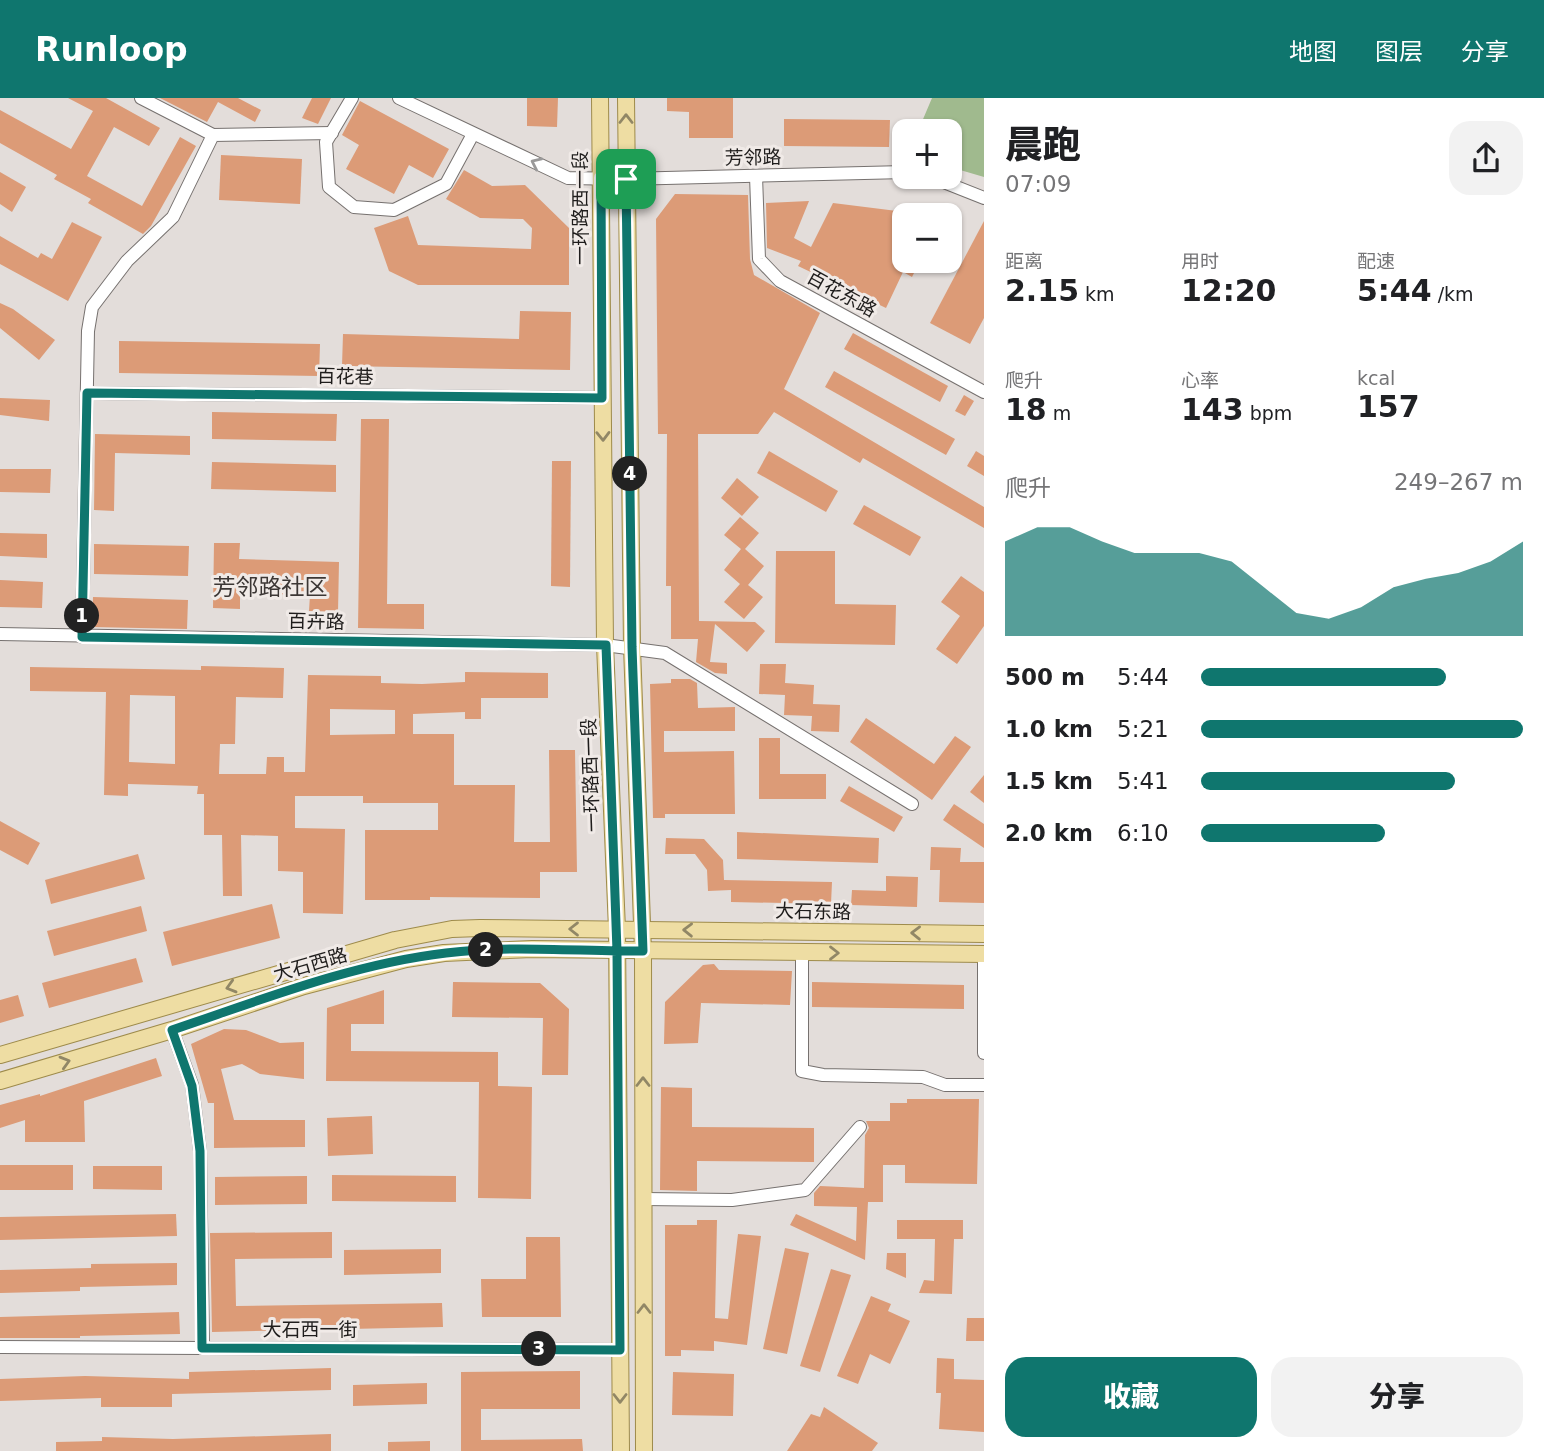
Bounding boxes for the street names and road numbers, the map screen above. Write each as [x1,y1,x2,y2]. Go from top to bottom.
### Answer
street label: 芳邻路 [724,146,782,168]
street label: 一环路西一段 [569,151,591,265]
street label: 百花东路 [803,265,881,321]
street label: 百花巷 [316,365,374,387]
street label: 百卉路 [287,610,345,632]
street label: 一环路西一段 [577,718,603,832]
street label: 大石东路 [775,899,851,923]
street label: 大石西路 [270,943,350,985]
street label: 大石西一街 [262,1318,358,1340]

